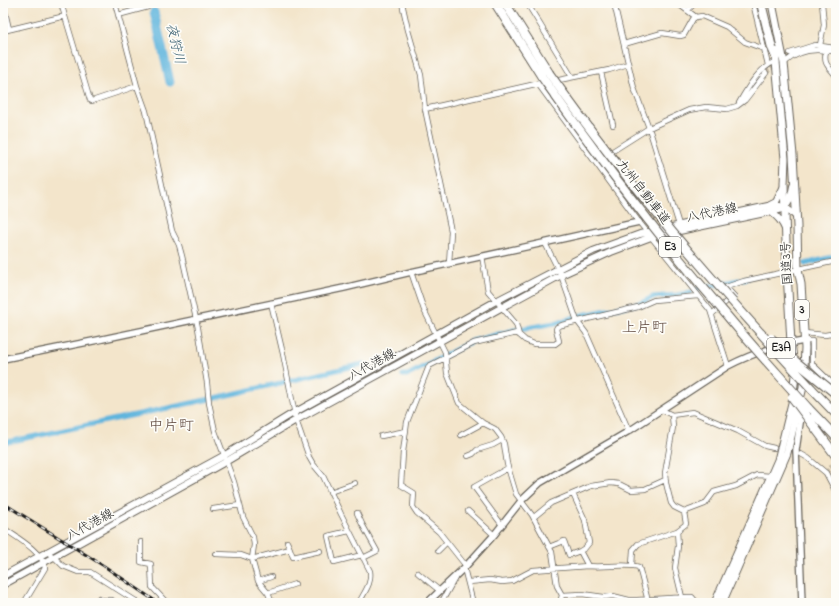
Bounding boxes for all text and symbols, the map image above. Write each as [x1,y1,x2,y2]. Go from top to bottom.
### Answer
water label: 夜狩川 [160,21,190,67]
street label: 九州自動車道 [611,155,675,229]
street label: 八代港線 [685,198,740,228]
road number: E3 [659,237,681,257]
street label: 国道3号 [776,240,798,286]
road number: 3 [795,300,809,320]
district label: 上片町 [621,317,667,339]
road number: E3A [767,338,795,358]
street label: 八代港線 [345,344,400,386]
district label: 中片町 [148,415,194,437]
street label: 八代港線 [63,504,118,546]

